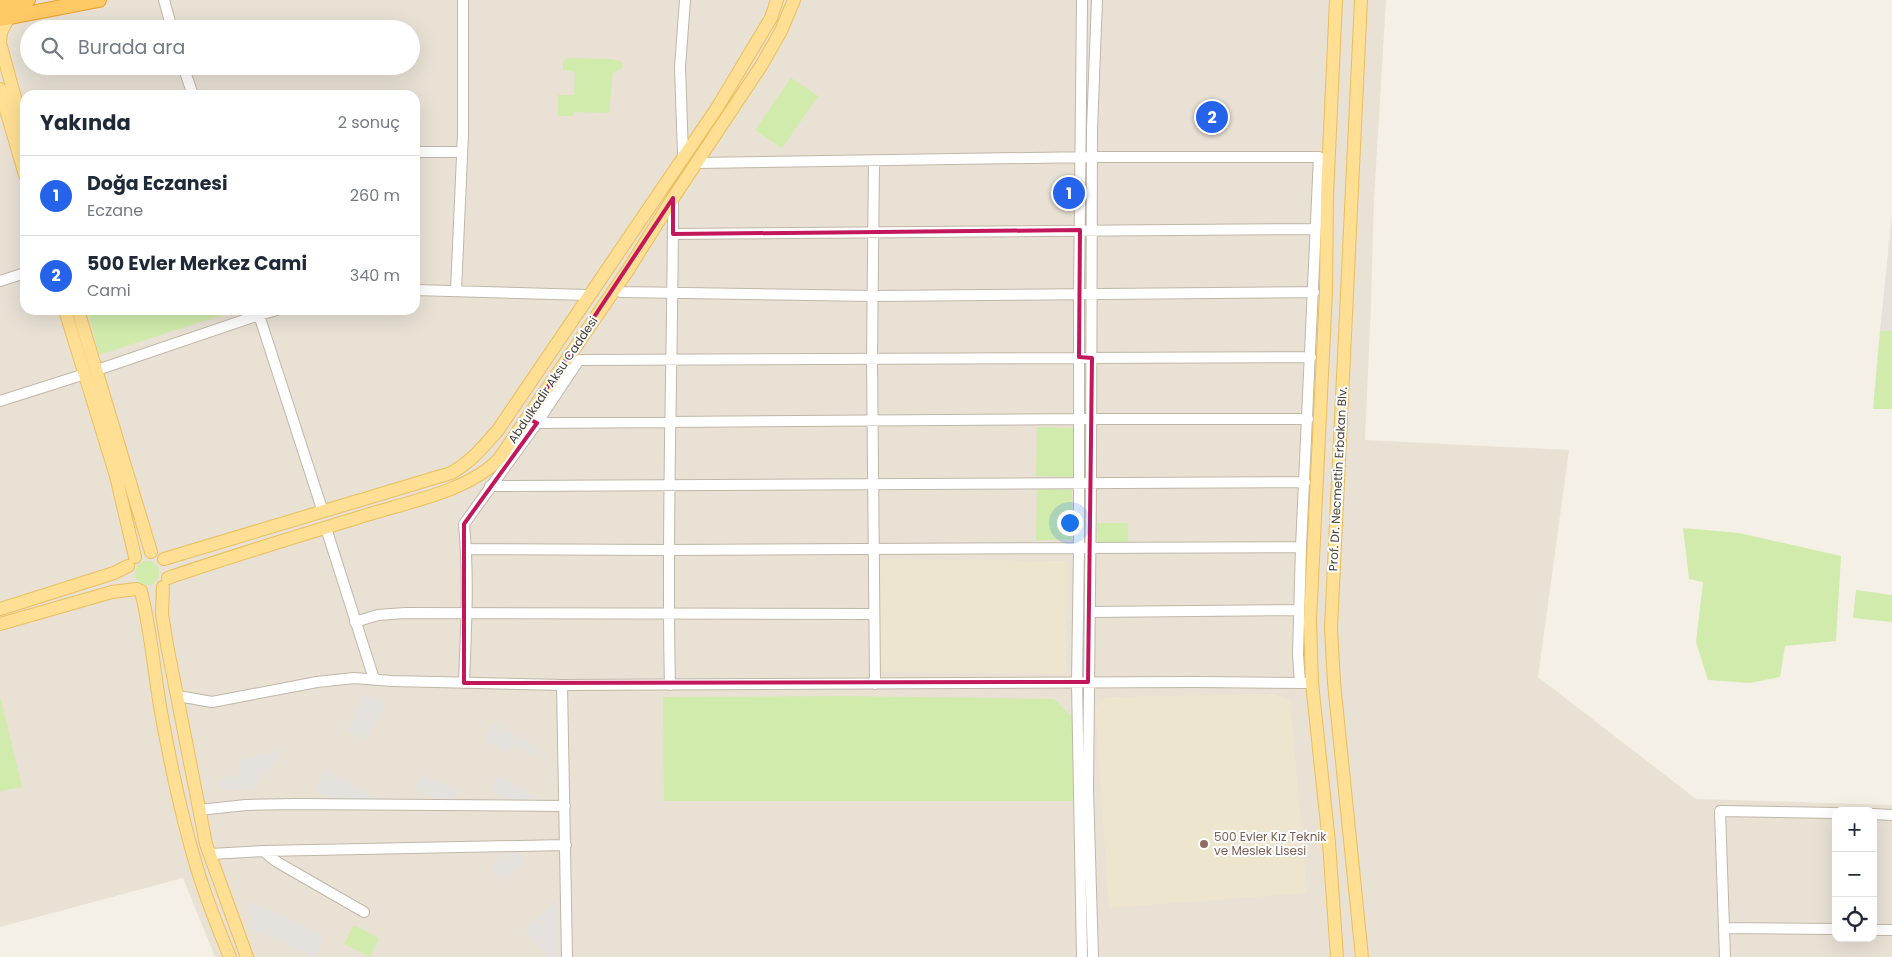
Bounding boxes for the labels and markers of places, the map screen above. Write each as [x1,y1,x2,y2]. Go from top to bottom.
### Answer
pin: 2 [1196,98,1228,136]
pin: 1 [1053,174,1085,212]
place label: 500 Evler Kız Teknik ve Meslek Lisesi [1214,828,1327,859]
marker: 500 Evler Kız Teknik ve Meslek Lisesi [1198,838,1210,850]

